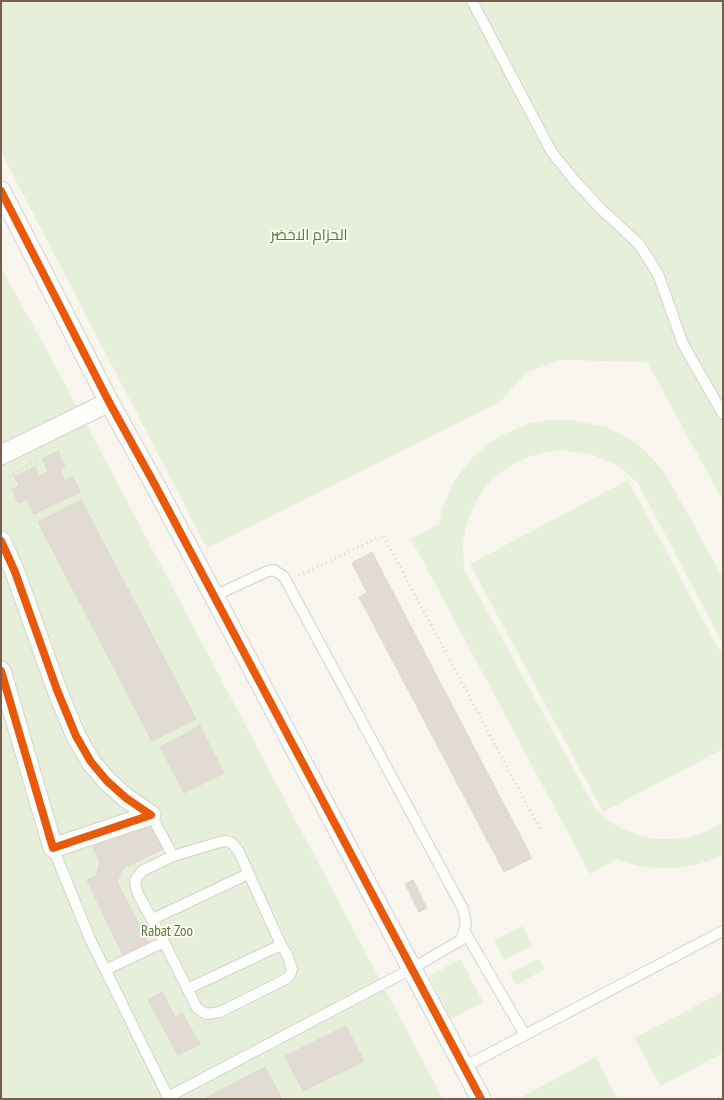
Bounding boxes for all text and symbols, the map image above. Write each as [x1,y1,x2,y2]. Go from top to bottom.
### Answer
park label: الحزام الاخضر [270,227,348,245]
park label: Rabat Zoo [141,923,193,941]

